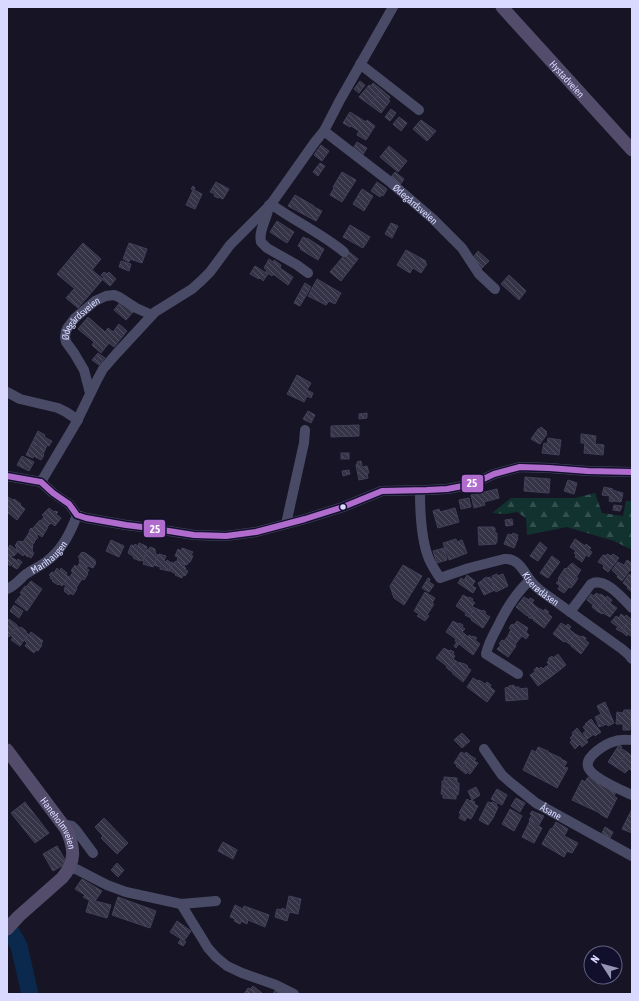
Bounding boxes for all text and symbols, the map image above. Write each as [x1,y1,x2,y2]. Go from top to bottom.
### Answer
street label: Hystadveien [548,58,587,100]
street label: Ødegårdsveien [391,182,440,226]
street label: Ødegårdsveien [59,294,101,341]
line badge: 25 [461,474,484,493]
text: 25 [467,477,477,489]
unlabelled marker [338,502,348,512]
line badge: 25 [143,519,166,538]
text: 25 [150,523,160,535]
street label: Marihaugen [29,539,69,575]
street label: Kiserødåsen [521,570,561,608]
street label: Haneholmveien [39,795,78,850]
street label: Åsane [539,801,564,822]
north arrow [583,945,623,985]
text: N [588,953,602,965]

